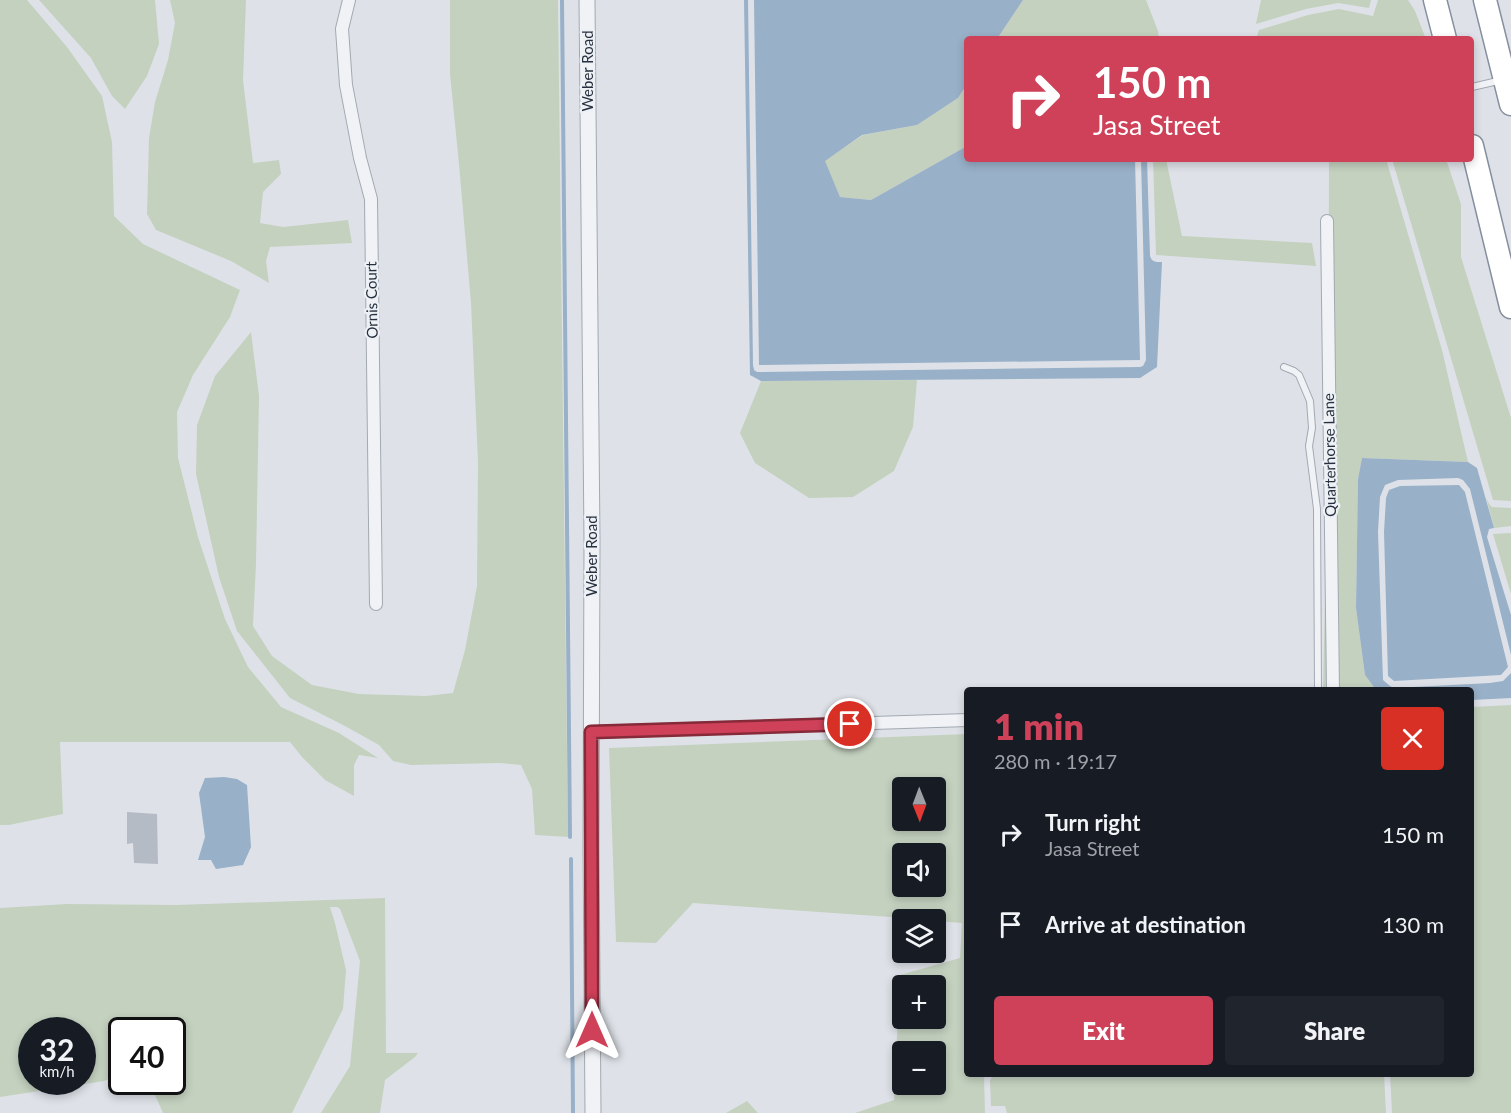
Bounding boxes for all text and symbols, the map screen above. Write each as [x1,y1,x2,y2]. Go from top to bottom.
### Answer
street label: Weber Road [578,30,596,112]
text: 150 m [1093,57,1211,107]
icon: right [994,60,1072,138]
text: Jasa Street [1093,108,1220,141]
street label: Ornis Court [361,261,381,339]
street label: Quarterhorse Lane [1319,393,1339,517]
street label: Weber Road [582,515,600,597]
pin [824,698,875,749]
text: 1 min [994,704,1084,748]
icon: arrive [833,707,866,740]
button: close [1381,707,1444,770]
text: 280 m · 19:17 [994,749,1117,773]
north arrow [892,777,946,831]
map controls [892,777,946,1095]
text: Turn right [1045,809,1140,836]
icon: right [994,818,1027,851]
text: 150 m [1382,821,1444,848]
text: Jasa Street [1045,836,1139,860]
button: sound [892,843,946,897]
icon: arrive [994,908,1027,941]
button: layers [892,909,946,963]
text: Arrive at destination [1045,911,1246,938]
text: 130 m [1382,911,1444,938]
button: + [892,975,946,1029]
button: Exit [994,996,1213,1065]
button: Share [1225,996,1444,1065]
position arrow [560,998,624,1062]
speed limit sign: 40 [108,1017,186,1095]
text: 32 [40,1031,74,1067]
button: − [892,1041,946,1095]
text: km/h [39,1062,75,1080]

